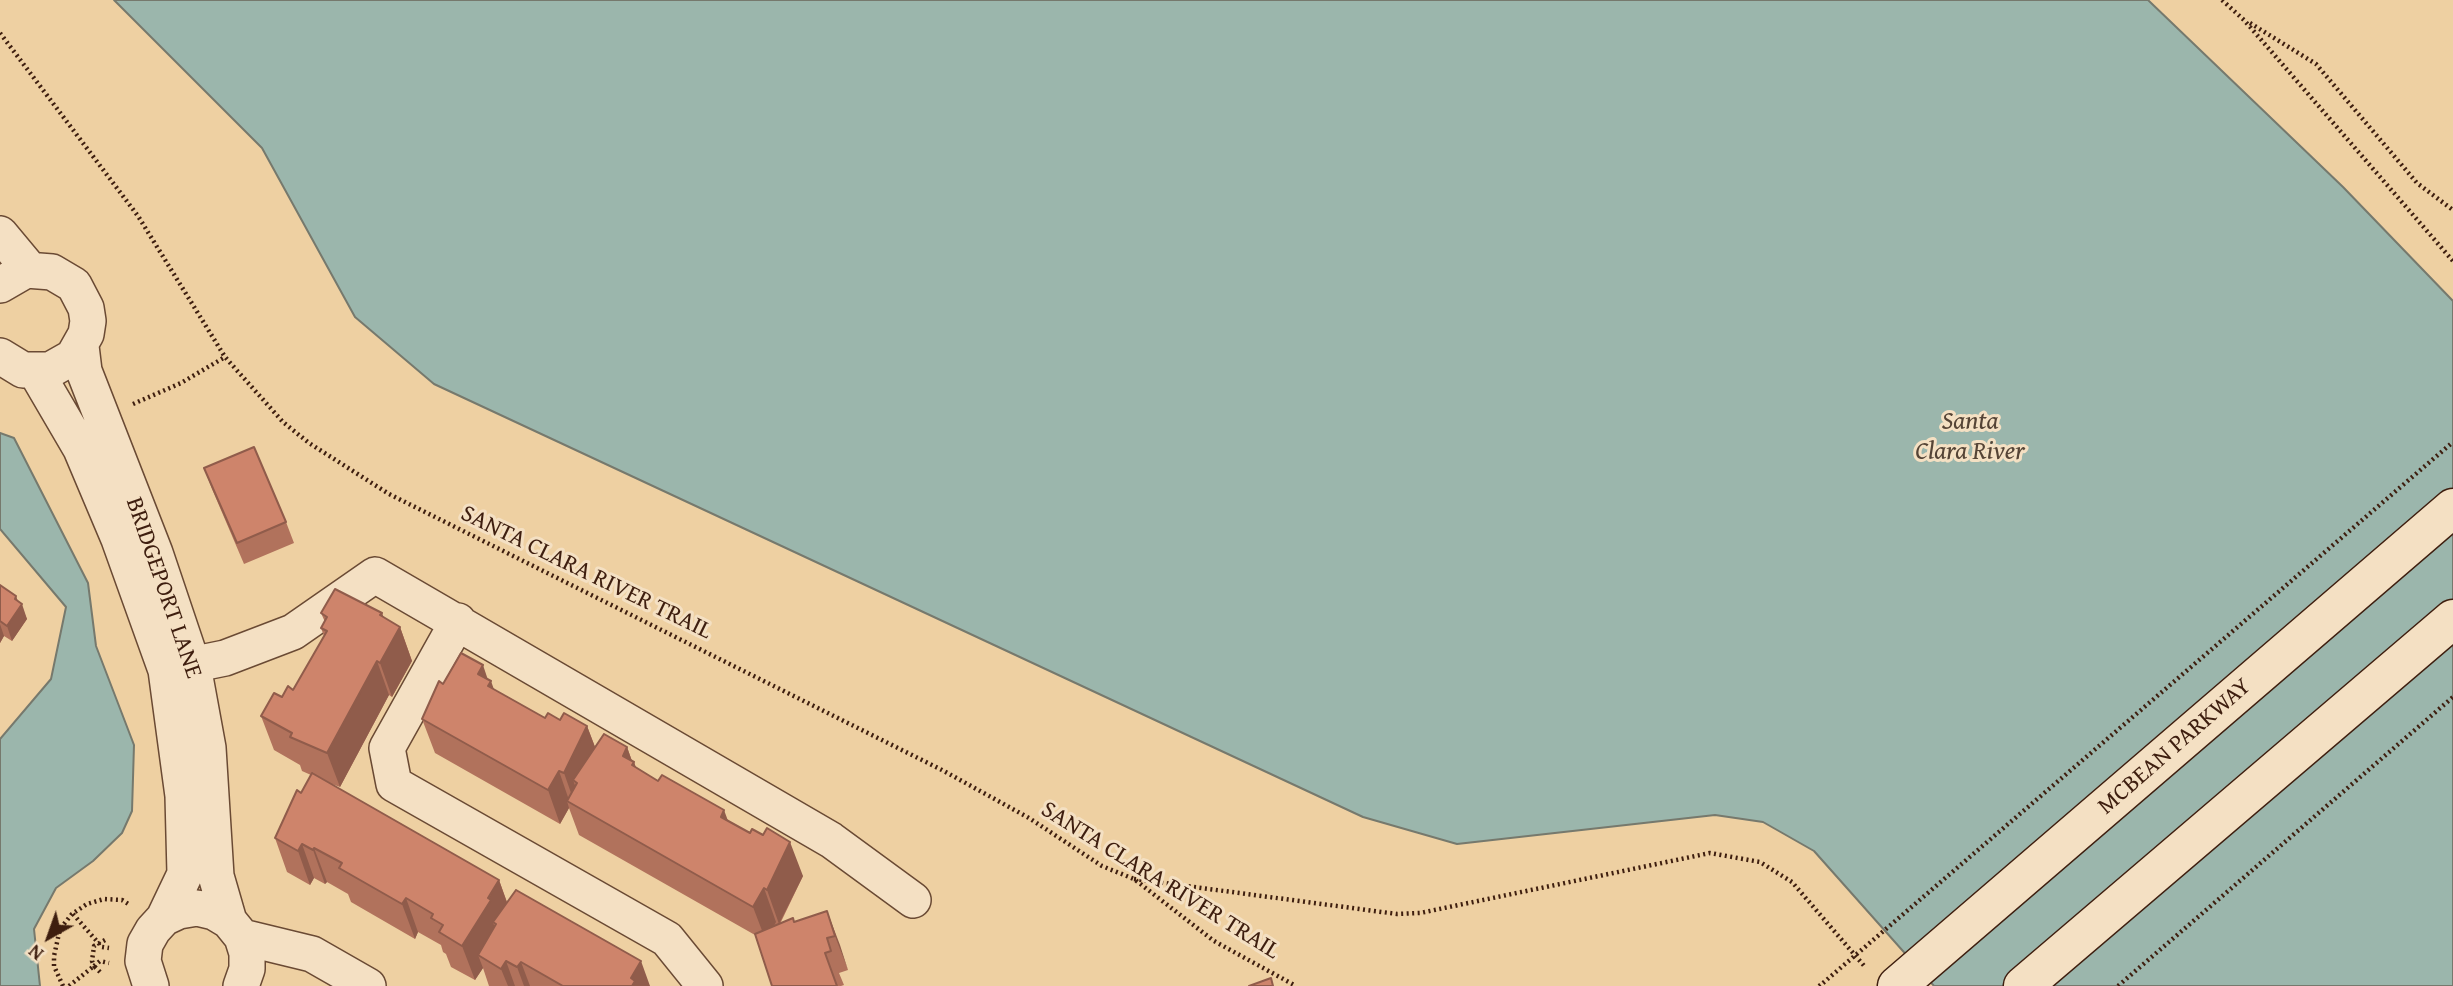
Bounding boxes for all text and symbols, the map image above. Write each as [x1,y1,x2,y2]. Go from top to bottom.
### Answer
water label: Santa Clara River [1915,406,2025,467]
street label: BRIDGEPORT LANE [119,494,207,682]
street label: SANTA CLARA RIVER TRAIL [456,500,716,646]
street label: MCBEAN PARKWAY [2093,673,2257,821]
street label: SANTA CLARA RIVER TRAIL [1035,796,1285,966]
north arrow [14,902,84,972]
text: N [22,938,49,968]

